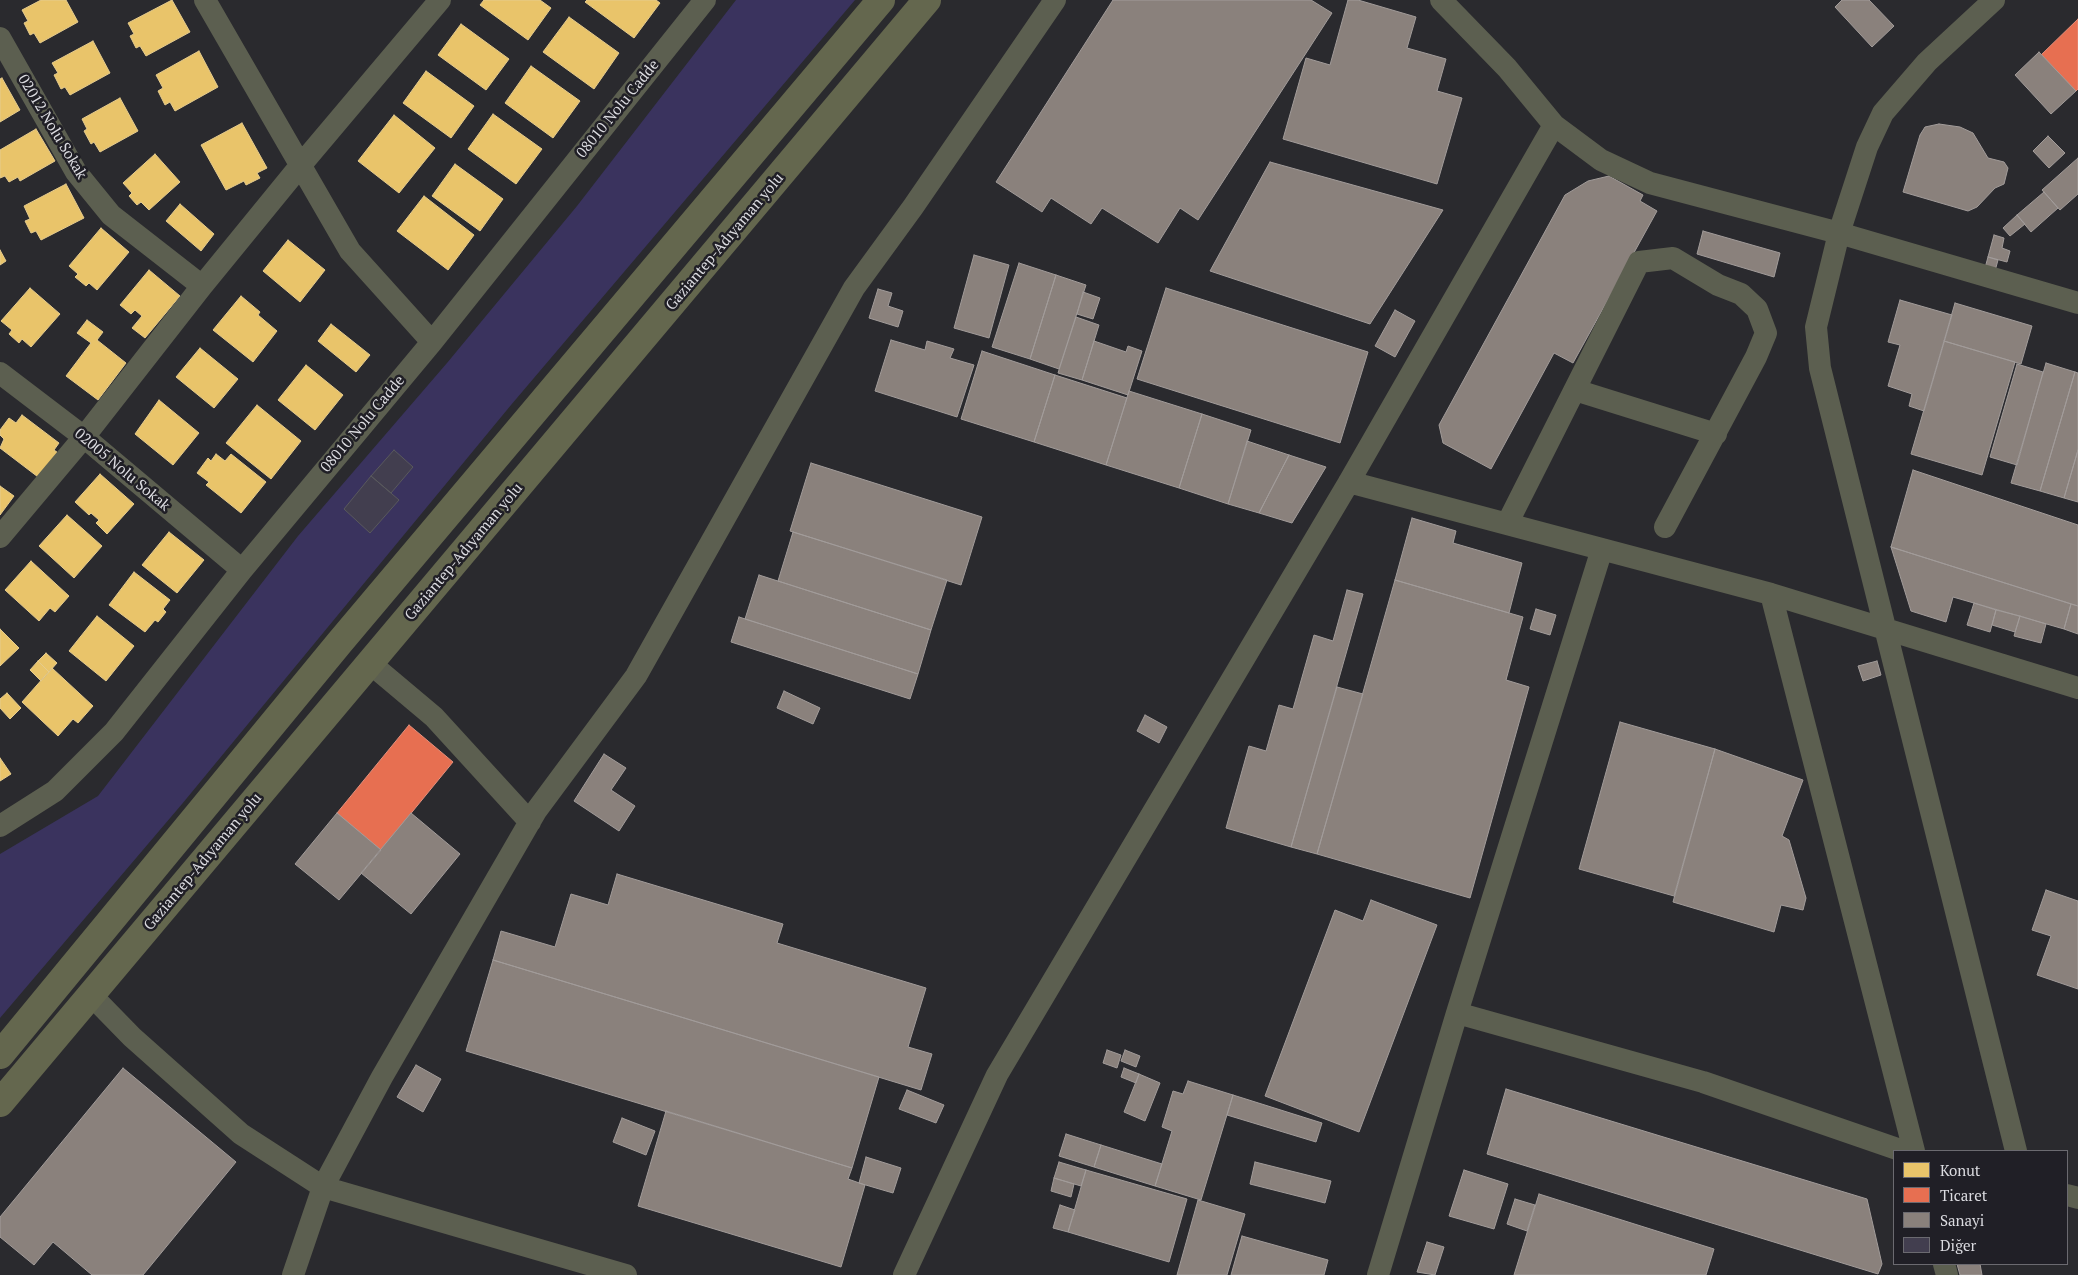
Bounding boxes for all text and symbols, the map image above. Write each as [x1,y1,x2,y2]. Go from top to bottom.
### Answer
street label: 08010 Nolu Cadde [573,56,663,162]
street label: 02012 Nolu Sokak [14,71,90,183]
street label: Gaziantep-Adıyaman yolu [662,170,788,314]
street label: 08010 Nolu Cadde [317,372,409,476]
street label: 02005 Nolu Sokak [71,425,173,515]
street label: Gaziantep-Adıyaman yolu [401,480,527,624]
street label: Gaziantep-Adıyaman yolu [140,790,266,934]
legend [1893,1150,2068,1265]
text: Konut [1940,1160,1980,1180]
text: Ticaret [1940,1185,1987,1205]
text: Sanayi [1940,1210,1984,1230]
text: Diğer [1940,1235,1976,1255]

